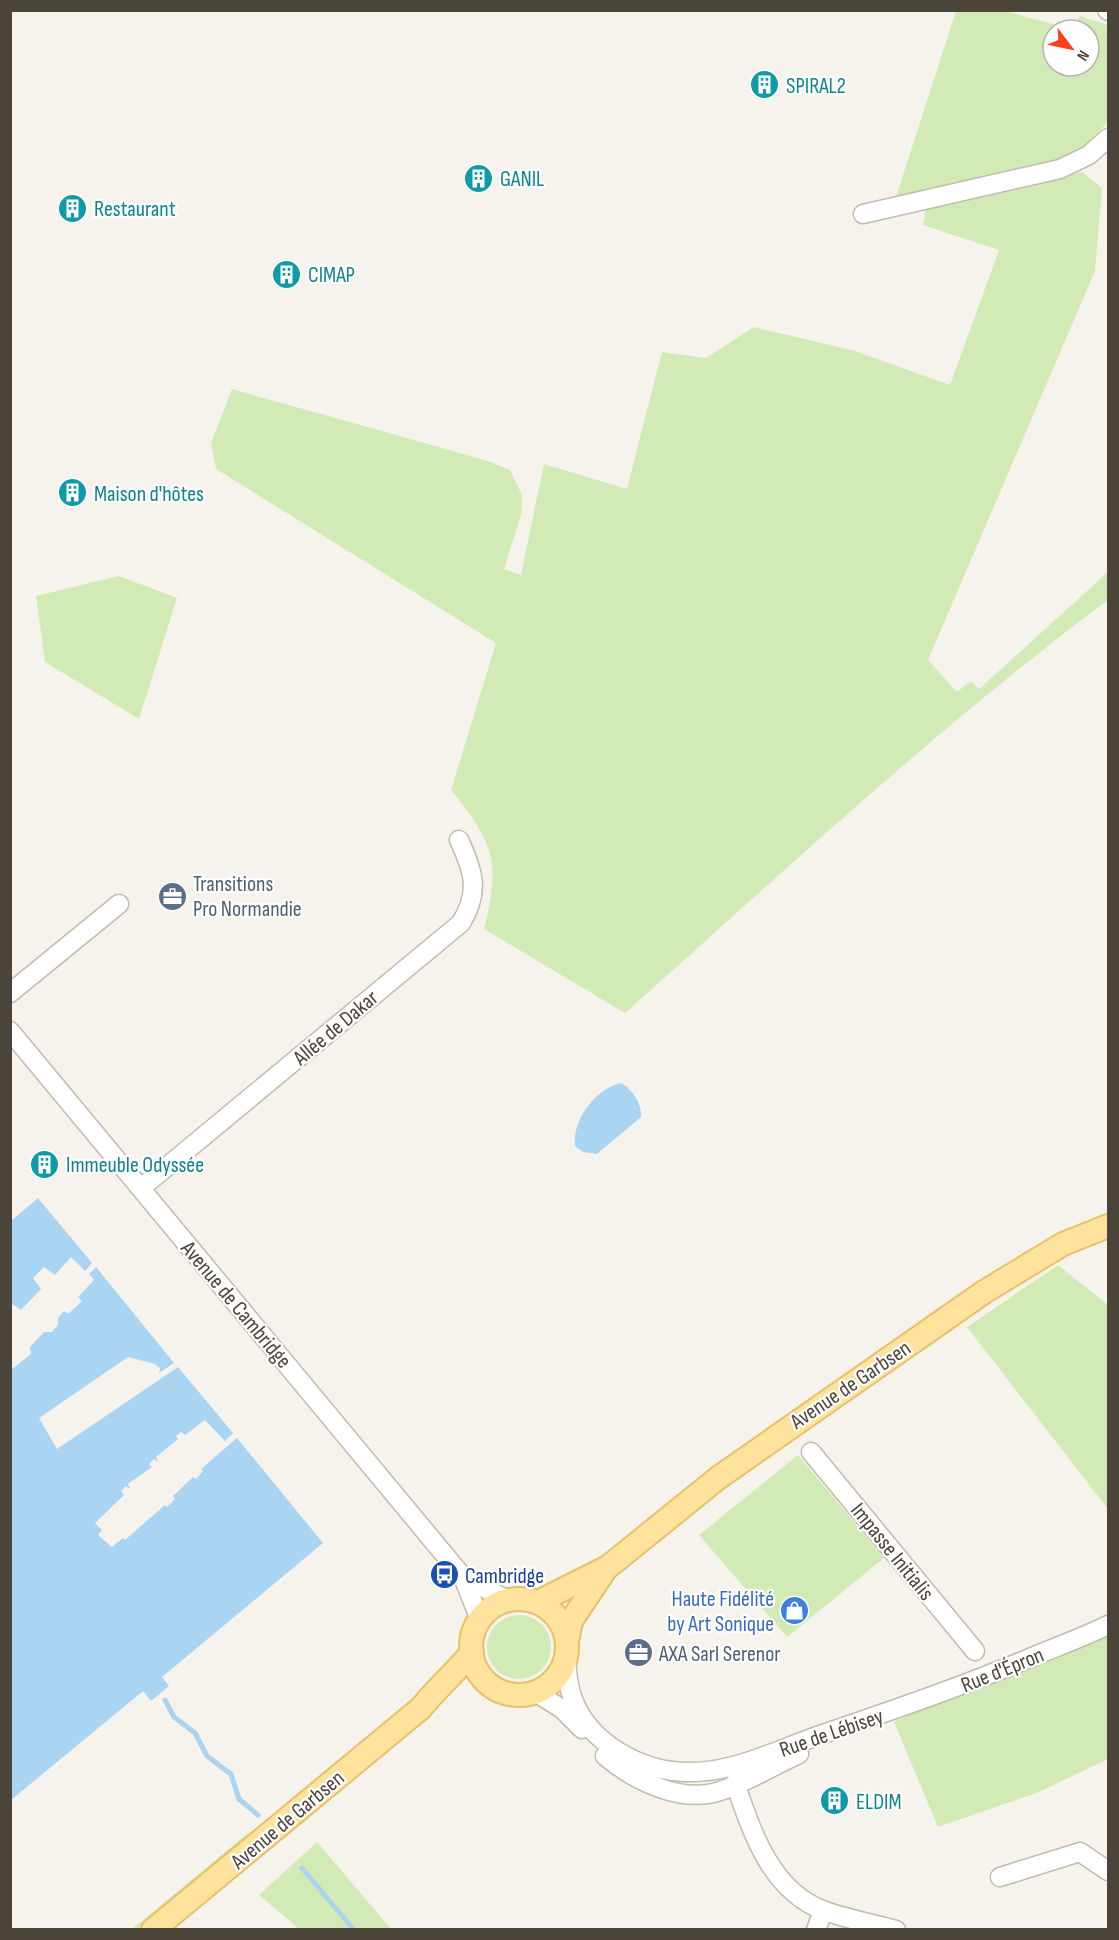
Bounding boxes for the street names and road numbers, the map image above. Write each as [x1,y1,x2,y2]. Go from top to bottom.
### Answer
street label: Allée de Dakar [287,985,384,1072]
street label: Avenue de Cambridge [174,1235,297,1374]
street label: Avenue de Garbsen [785,1335,916,1436]
street label: Impasse Initialis [844,1498,939,1606]
street label: Rue d'Épron [957,1642,1048,1699]
street label: Rue de Lébisey [776,1703,888,1764]
street label: Avenue de Garbsen [225,1765,350,1876]

